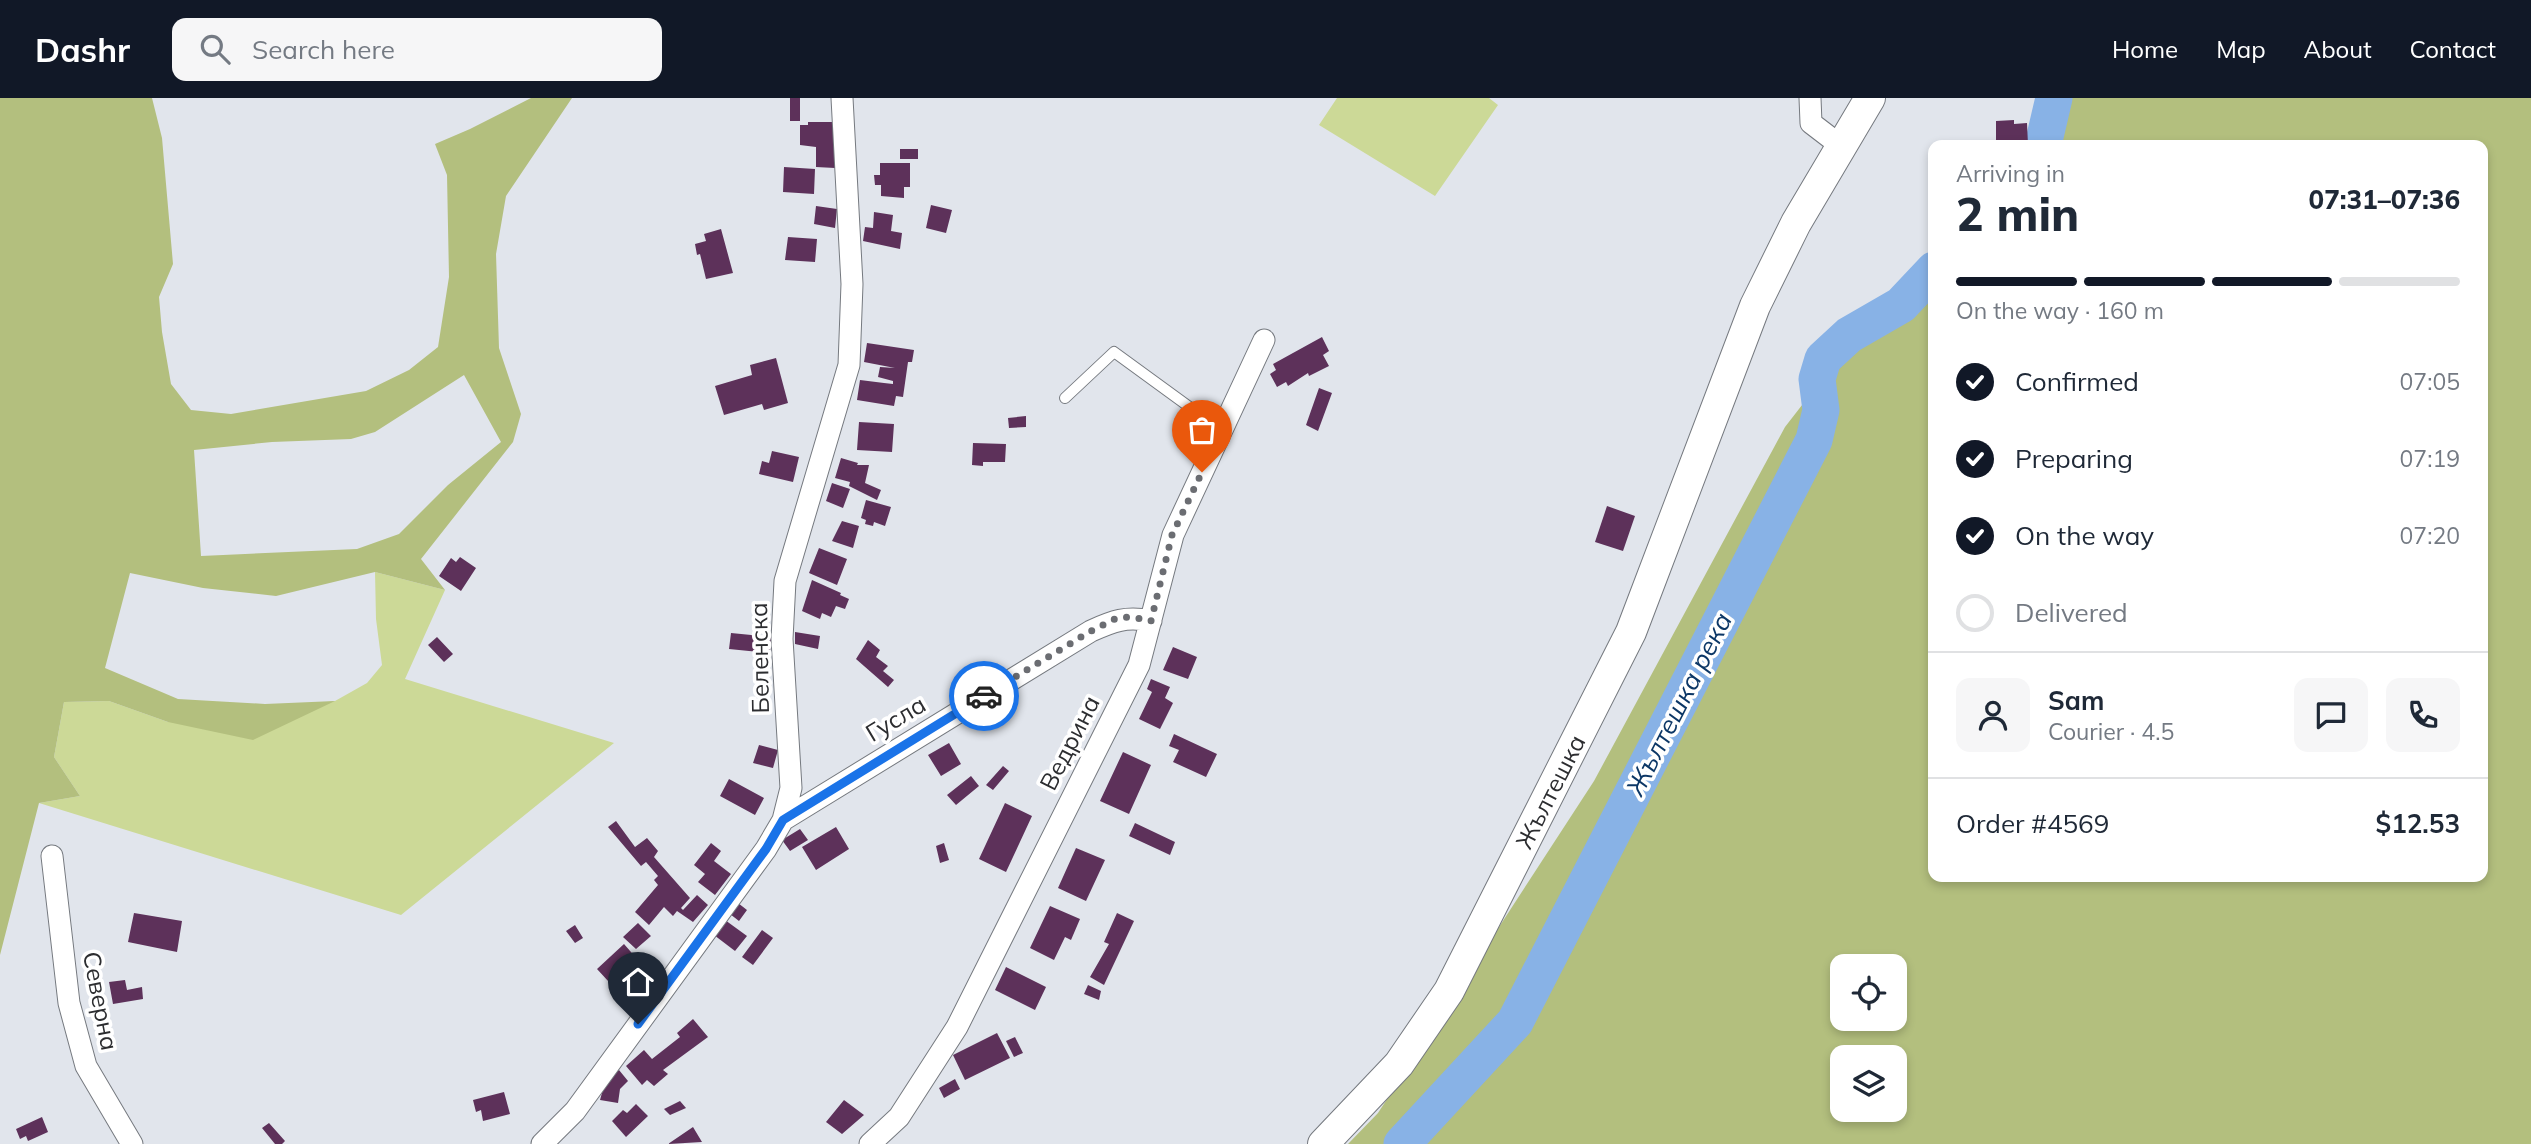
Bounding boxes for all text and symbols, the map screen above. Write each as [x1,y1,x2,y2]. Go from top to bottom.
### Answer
search box [172,18,662,81]
text: Dashr [35,29,130,70]
icon: search [196,30,234,68]
text: Search here [252,33,395,66]
text: Home [2112,34,2178,64]
text: Map [2216,34,2266,64]
text: About [2304,34,2372,64]
text: Contact [2410,34,2496,64]
text: Arriving in [1956,159,2065,188]
text: 07:31–07:36 [2309,183,2460,216]
text: 2 min [1956,185,2079,243]
text: On the way · 160 m [1956,296,2164,325]
icon: check [1956,363,1994,401]
text: Confirmed [2015,365,2139,398]
text: 07:05 [2400,367,2460,396]
pin [1172,400,1232,472]
icon: bag [1183,411,1221,449]
icon: check [1956,440,1994,478]
text: Preparing [2015,442,2133,475]
text: 07:19 [2400,444,2460,473]
icon: check [1956,517,1994,555]
text: On the way [2015,519,2154,552]
text: 07:20 [2400,521,2460,550]
text: Delivered [2015,596,2128,629]
street label: Беленска [743,602,775,714]
water label: Жълтешка река [1618,607,1739,802]
courier [949,661,1019,731]
icon: car [965,677,1003,715]
button: person [1956,678,2030,752]
button: chat [2294,678,2368,752]
button: phone [2386,678,2460,752]
text: Sam [2048,684,2104,717]
street label: Гусла [860,689,931,748]
street label: Ведрина [1033,690,1106,795]
text: Courier · 4.5 [2048,717,2174,746]
street label: Жълтешка [1509,730,1592,853]
text: Order #4569 [1956,807,2109,840]
text: $12.53 [2376,807,2460,840]
street label: Северна [77,949,125,1053]
pin [608,952,668,1024]
map controls [1830,954,1907,1122]
button: locate [1830,954,1907,1031]
icon: home [619,963,657,1001]
button: layers [1830,1045,1907,1122]

